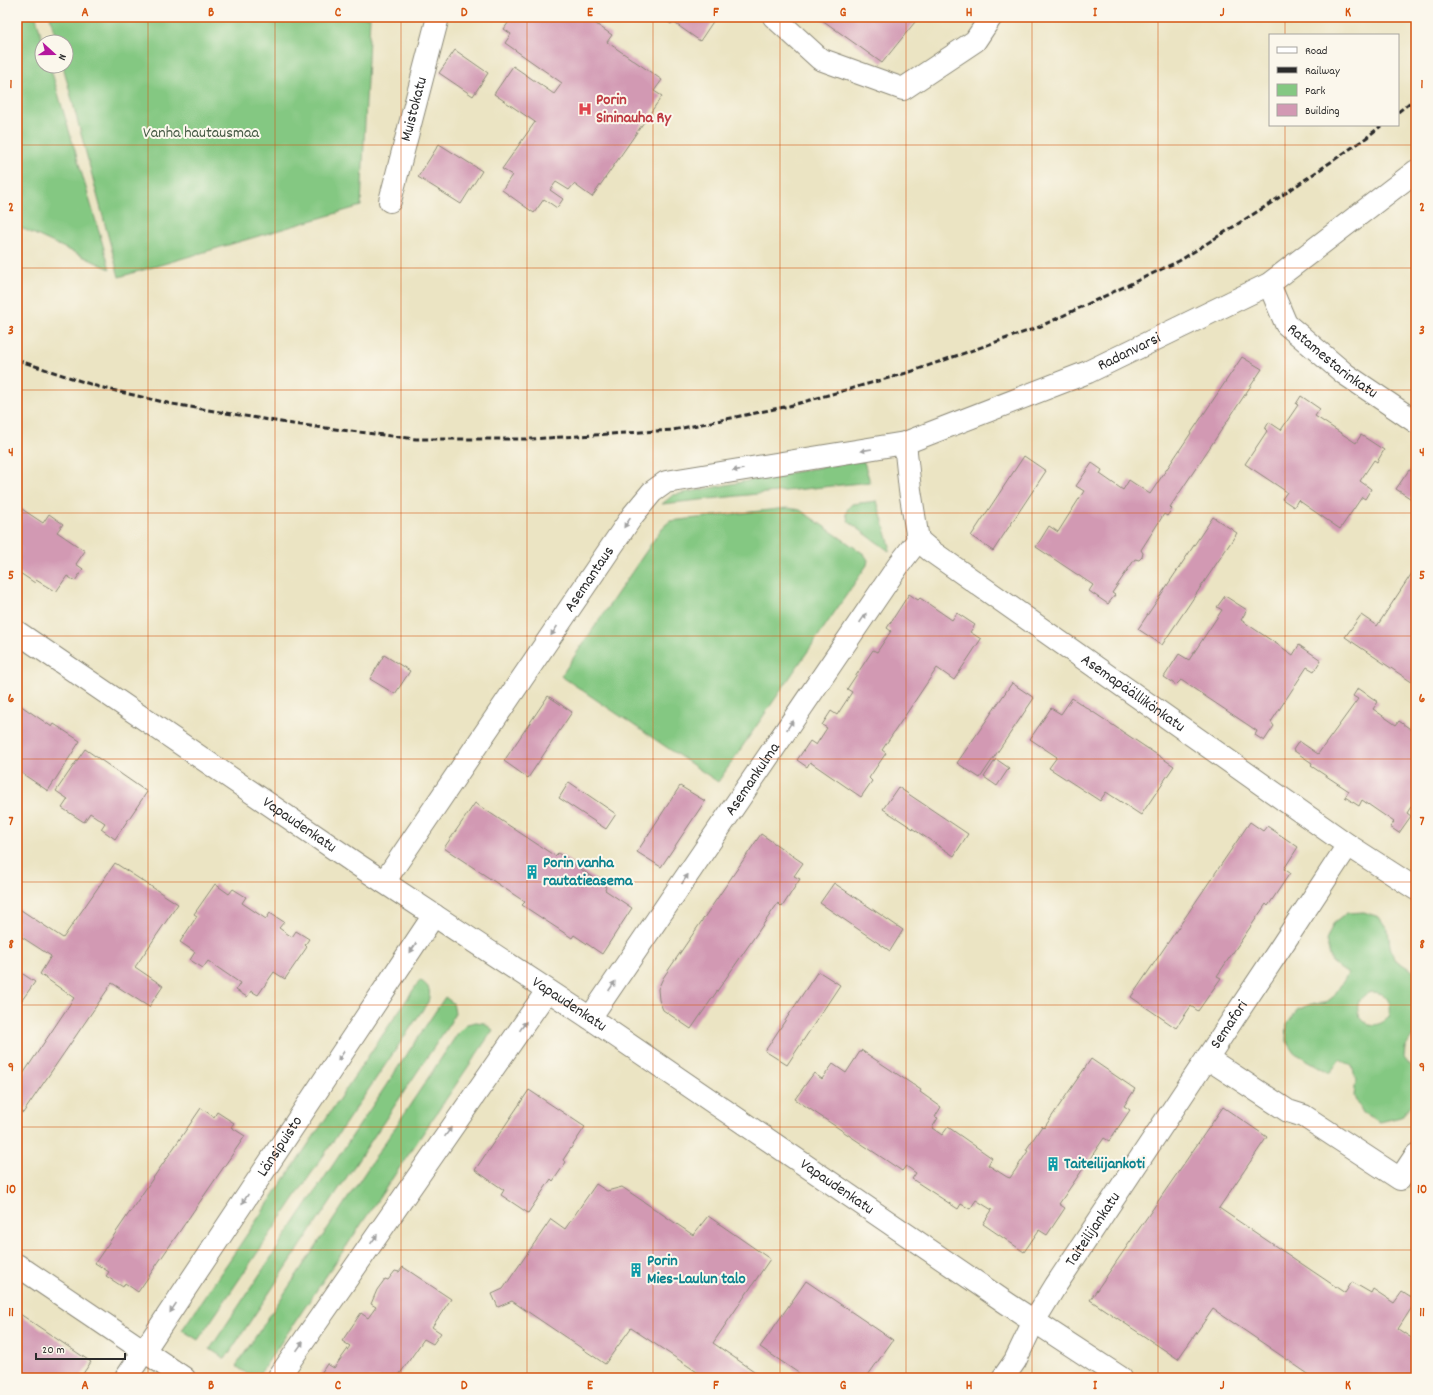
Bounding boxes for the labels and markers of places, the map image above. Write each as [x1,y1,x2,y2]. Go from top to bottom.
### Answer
place label: Porin Sininauha Ry [596,89,672,130]
hospital icon: Porin Sininauha Ry [577,101,593,117]
place label: Porin vanha rautatieasema [543,852,634,893]
building icon: Porin vanha rautatieasema [524,864,540,880]
place label: Taiteilijankoti [1064,1153,1145,1176]
building icon: Taiteilijankoti [1045,1156,1061,1172]
place label: Porin Mies-Laulun talo [647,1250,746,1291]
building icon: Porin Mies-Laulun talo [628,1262,644,1278]

